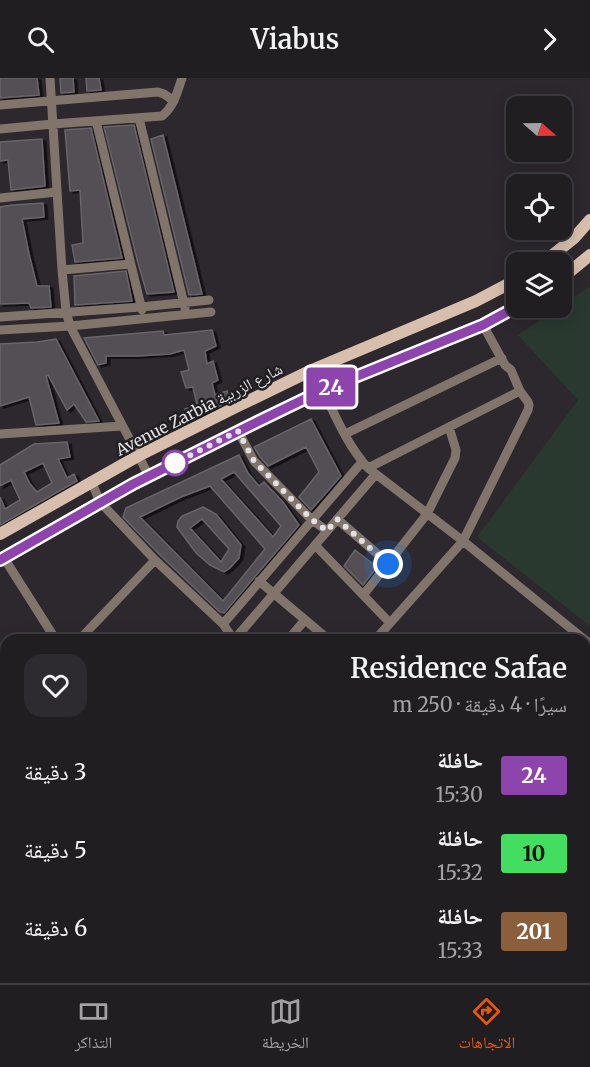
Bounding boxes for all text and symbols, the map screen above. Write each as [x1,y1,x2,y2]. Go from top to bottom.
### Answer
text: Viabus [251,22,339,56]
icon: search [24,23,57,56]
icon: forward [533,23,566,56]
north arrow [506,96,572,162]
map controls [506,96,572,318]
button: locate [506,174,572,240]
button: layers [506,252,572,318]
street label: Avenue Zarbia شارع الزربية [111,358,286,461]
line badge: 24 [304,368,358,406]
text: 24 [318,374,344,401]
unlabelled marker [162,450,188,476]
your location [373,549,403,579]
text: Residence Safae [350,650,567,686]
button: heart [24,654,87,717]
text: سيرًا · 4 دقيقة · 250 m [393,692,567,717]
text: حافلة [437,746,483,774]
text: 3 دقيقة [24,758,87,786]
text: 24 [521,762,547,789]
text: 15:30 [436,782,483,807]
text: حافلة [437,824,483,852]
text: 5 دقيقة [24,836,87,864]
text: 10 [523,840,545,867]
text: 15:32 [437,860,483,885]
text: حافلة [437,902,483,930]
text: 6 دقيقة [24,914,87,942]
text: 201 [517,918,551,945]
text: 15:33 [438,938,483,963]
tab: التذاكر [75,995,112,1058]
tab: الخريطة [262,995,309,1058]
tab: الاتجاهات [458,995,515,1058]

